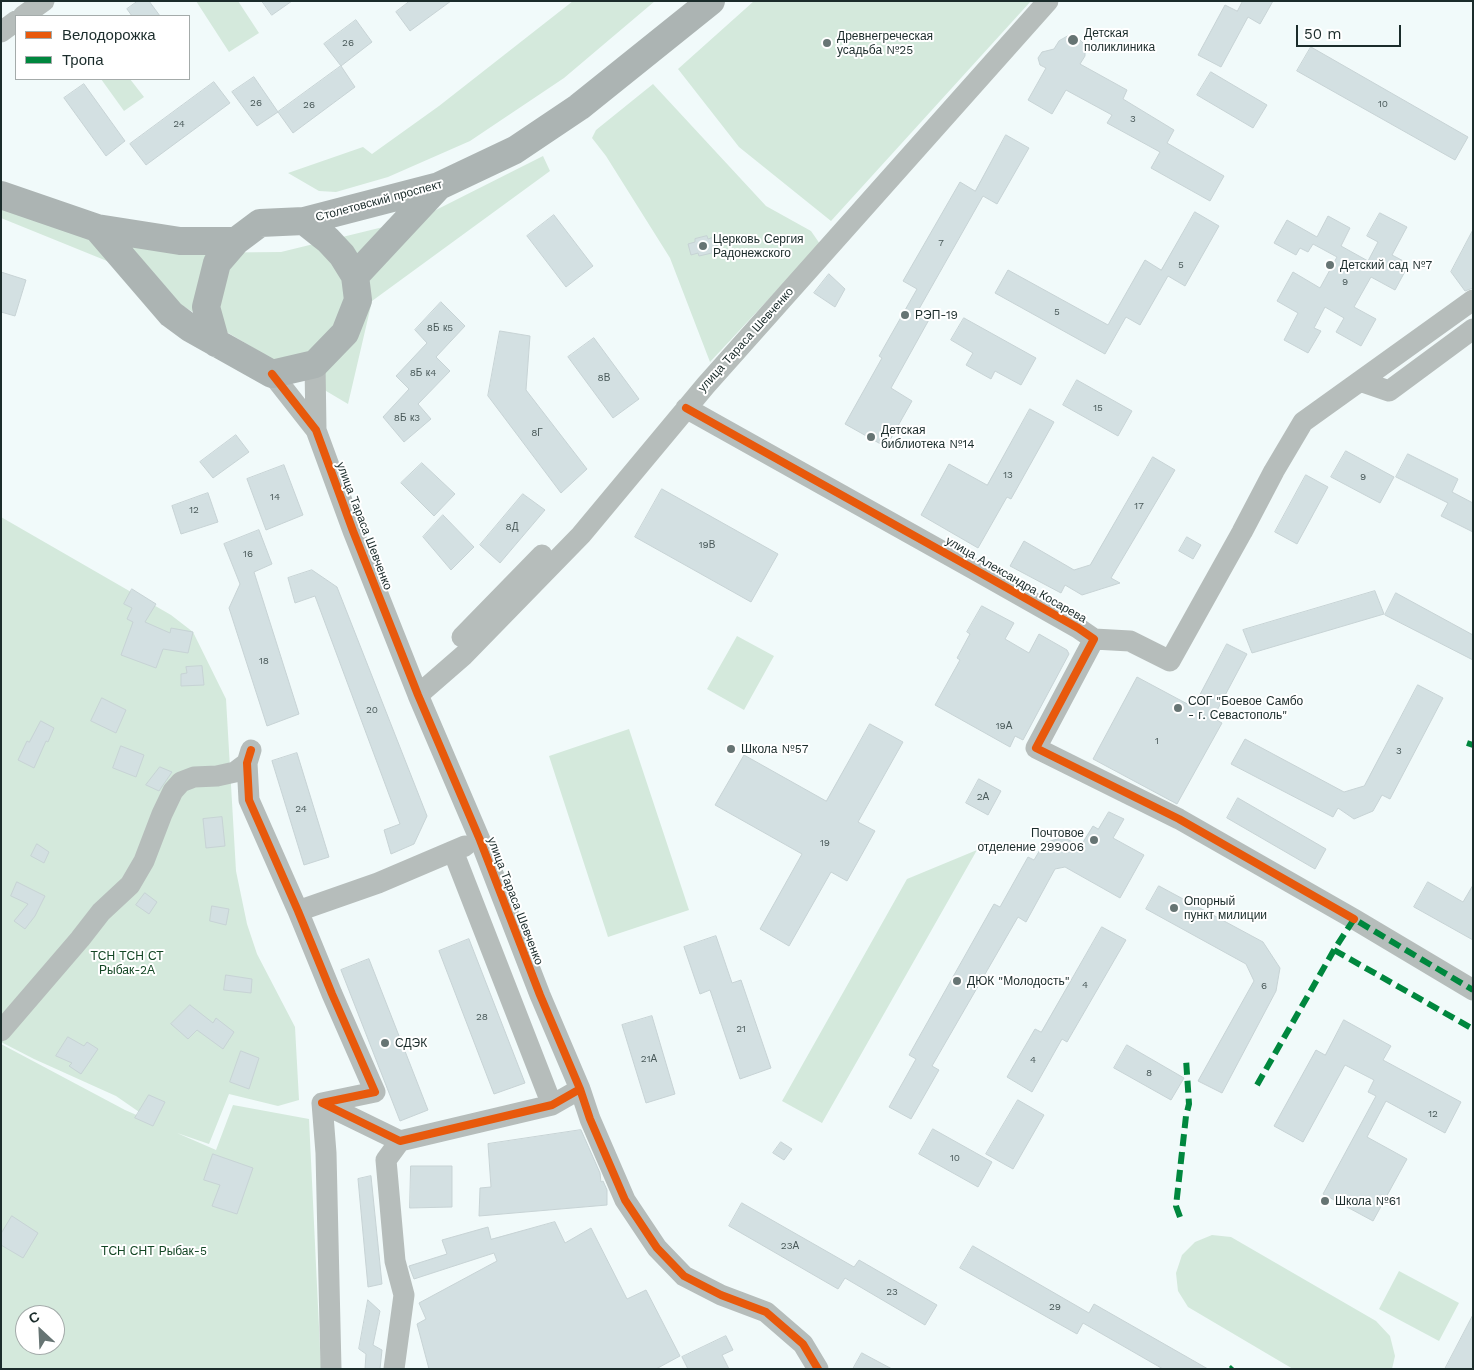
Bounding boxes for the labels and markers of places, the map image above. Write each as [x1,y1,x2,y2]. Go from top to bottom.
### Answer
place label: Детская поликлиника [1084,26,1155,54]
place label: Древнегреческая усадьба №25 [837,29,933,57]
marker: Детская поликлиника [1066,33,1080,47]
marker: Древнегреческая усадьба №25 [821,37,833,49]
place label: Церковь Сергия Радонежского [713,232,804,260]
marker: Церковь Сергия Радонежского [697,240,709,252]
place label: Детский сад №7 [1340,258,1432,272]
marker: Детский сад №7 [1324,259,1336,271]
place label: РЭП-19 [915,308,958,322]
marker: РЭП-19 [899,309,911,321]
place label: Детская библиотека №14 [881,423,974,451]
marker: Детская библиотека №14 [865,431,877,443]
place label: СОГ "Боевое Самбо - г. Севастополь" [1188,694,1303,722]
marker: СОГ "Боевое Самбо - г. Севастополь" [1172,702,1184,714]
place label: Школа №57 [741,742,808,756]
marker: Школа №57 [725,743,737,755]
place label: Почтовое отделение 299006 [977,826,1084,854]
marker: Почтовое отделение 299006 [1088,834,1100,846]
place label: Опорный пункт милиции [1184,894,1267,922]
marker: Опорный пункт милиции [1168,902,1180,914]
place label: ДЮК "Молодость" [967,974,1070,988]
marker: ДЮК "Молодость" [951,975,963,987]
place label: СДЭК [395,1036,427,1050]
marker: СДЭК [379,1037,391,1049]
place label: Школа №61 [1335,1194,1401,1208]
marker: Школа №61 [1319,1195,1331,1207]

